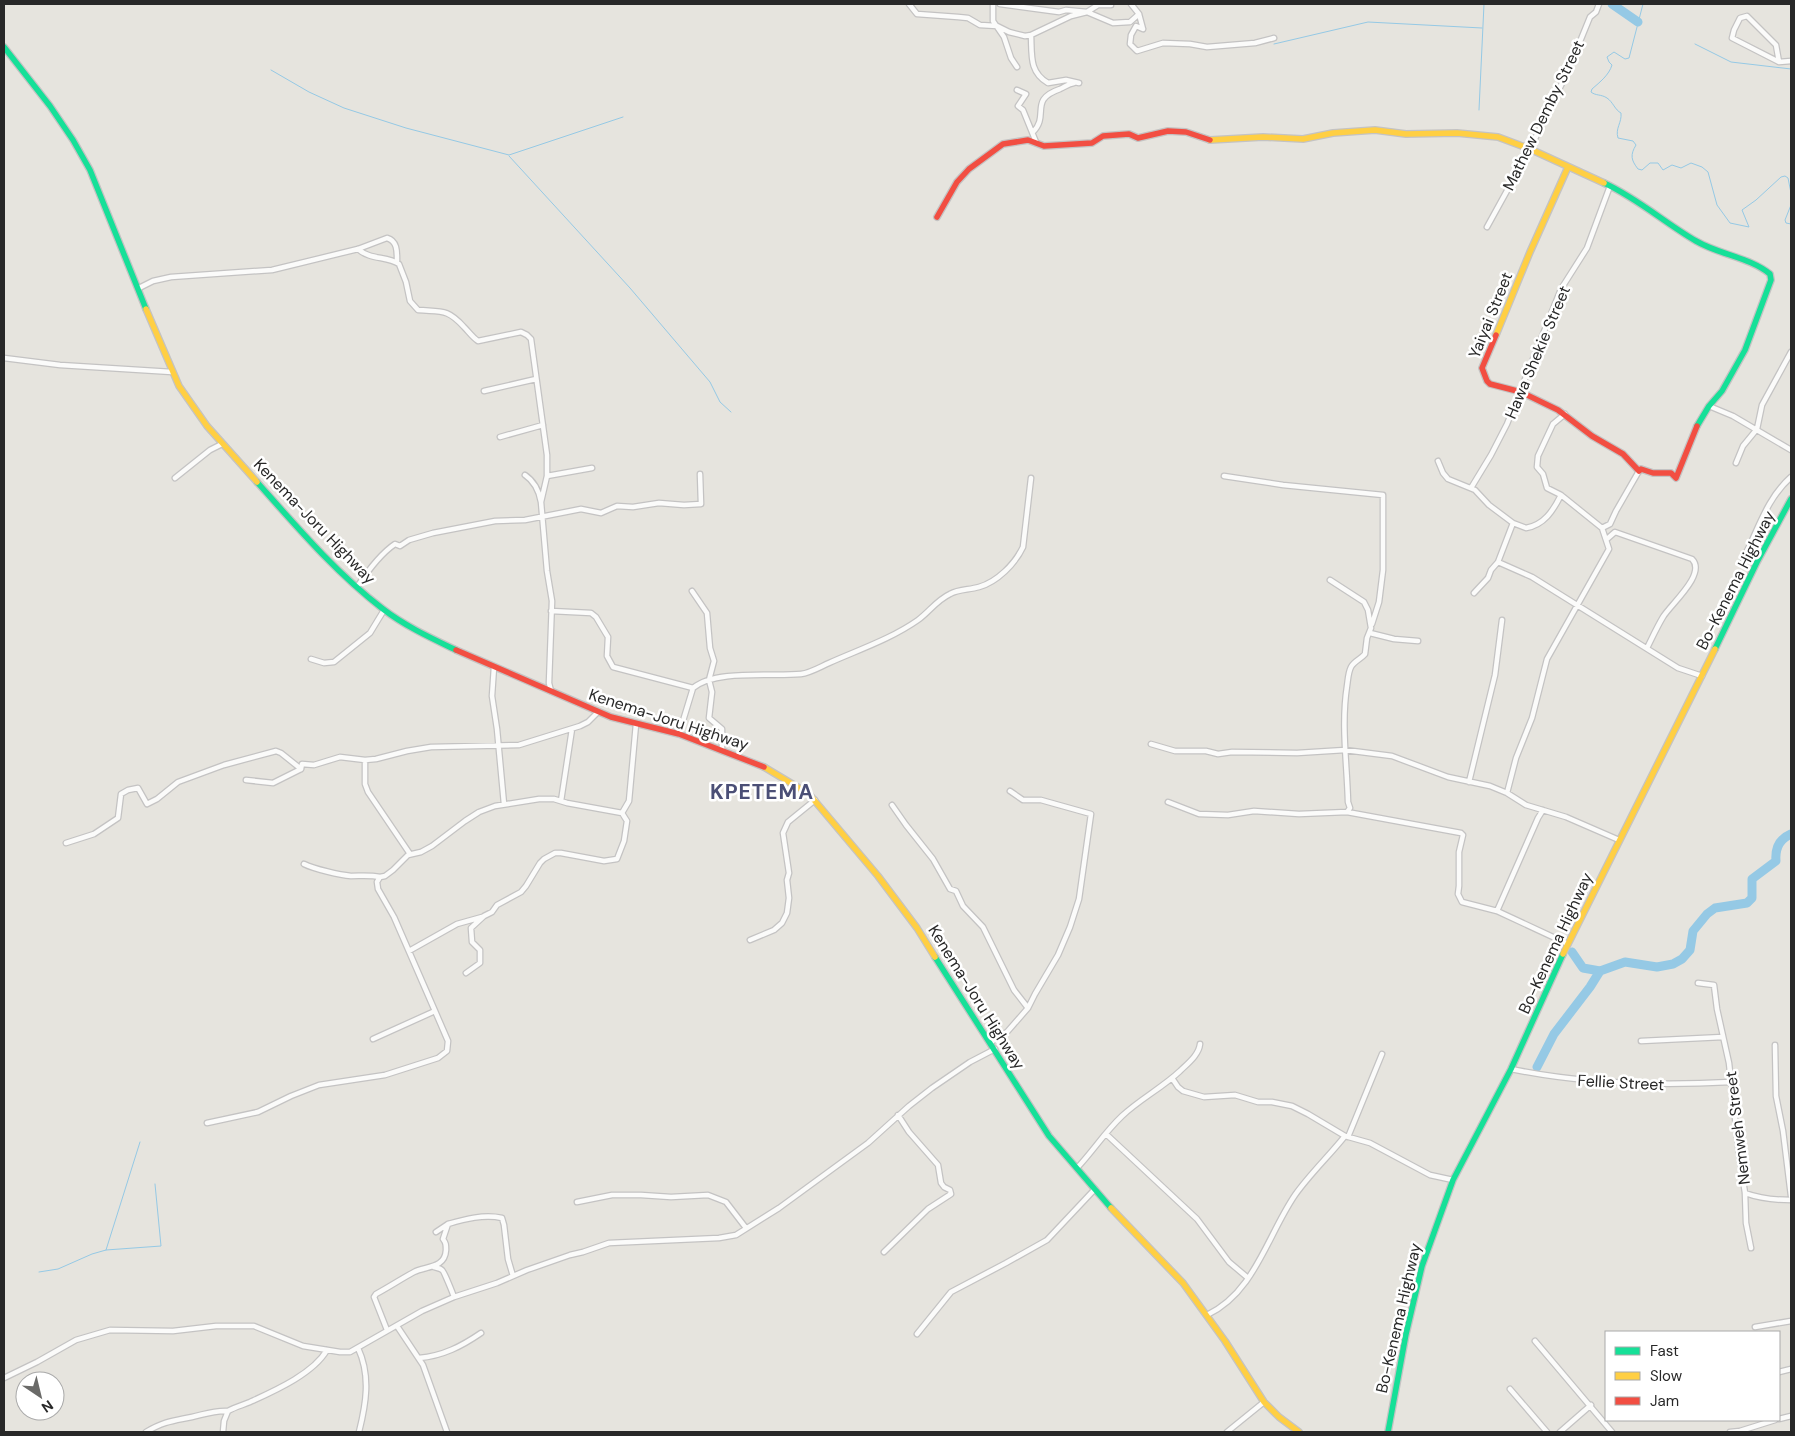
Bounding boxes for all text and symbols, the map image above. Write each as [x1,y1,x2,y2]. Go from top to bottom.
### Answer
street label: Mathew Demby Street [1498,37,1589,194]
street label: Yaiyai Street [1464,269,1517,361]
street label: Hawa Shekie Street [1500,283,1575,422]
street label: Kenema-Joru Highway [249,454,380,589]
street label: Bo-Kenema Highway [1691,507,1780,653]
street label: Kenema-Joru Highway [586,684,751,755]
district label: KPETEMA [710,778,814,806]
street label: Bo-Kenema Highway [1514,869,1597,1017]
street label: Kenema-Joru Highway [923,921,1030,1074]
street label: Fellie Street [1577,1070,1665,1095]
street label: Nemweh Street [1720,1070,1755,1186]
street label: Bo-Kenema Highway [1371,1241,1426,1395]
legend [1605,1331,1780,1421]
text: Fast [1650,1341,1679,1361]
text: Slow [1650,1366,1683,1386]
north arrow [15,1371,65,1421]
text: Jam [1650,1391,1679,1411]
text: N [38,1396,57,1417]

